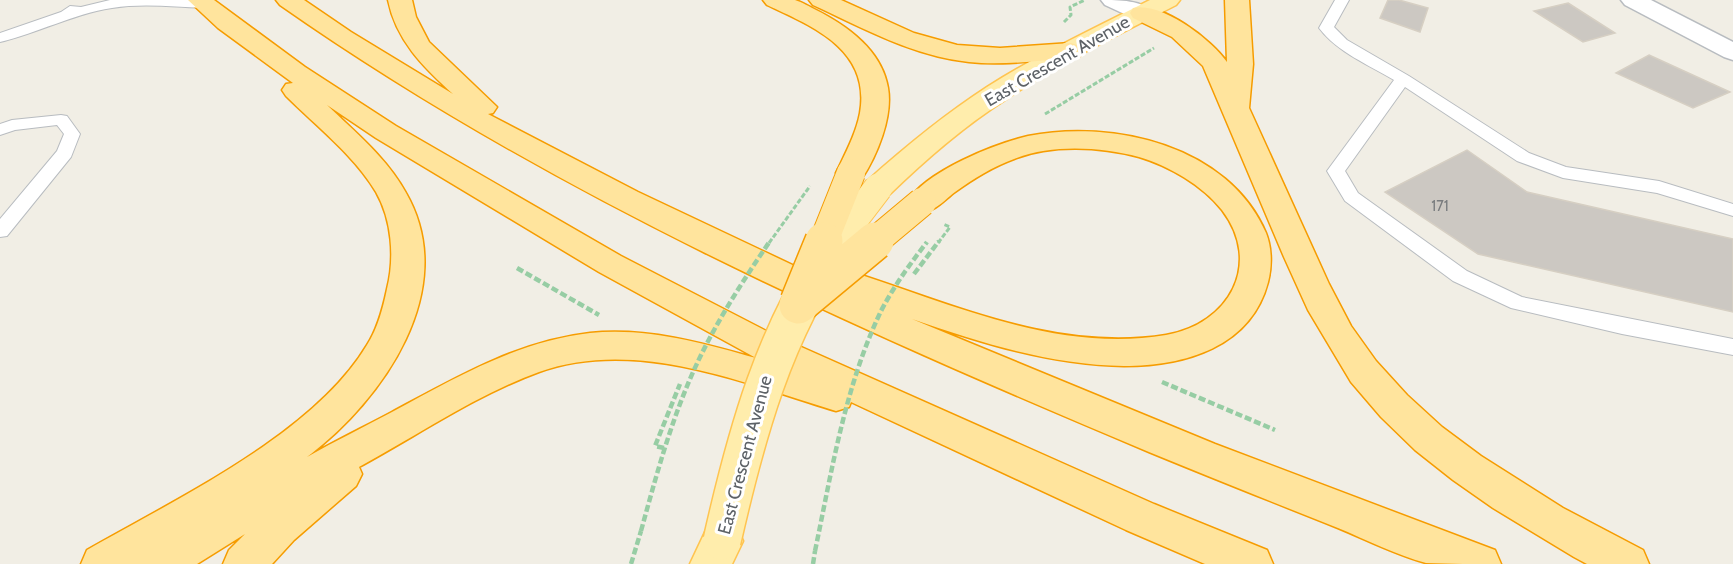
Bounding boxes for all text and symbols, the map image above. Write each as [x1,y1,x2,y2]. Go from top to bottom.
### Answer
street label: East Crescent Avenue [981,11,1133,111]
house number: 171 [1431,197,1449,215]
street label: East Crescent Avenue [713,373,777,537]

